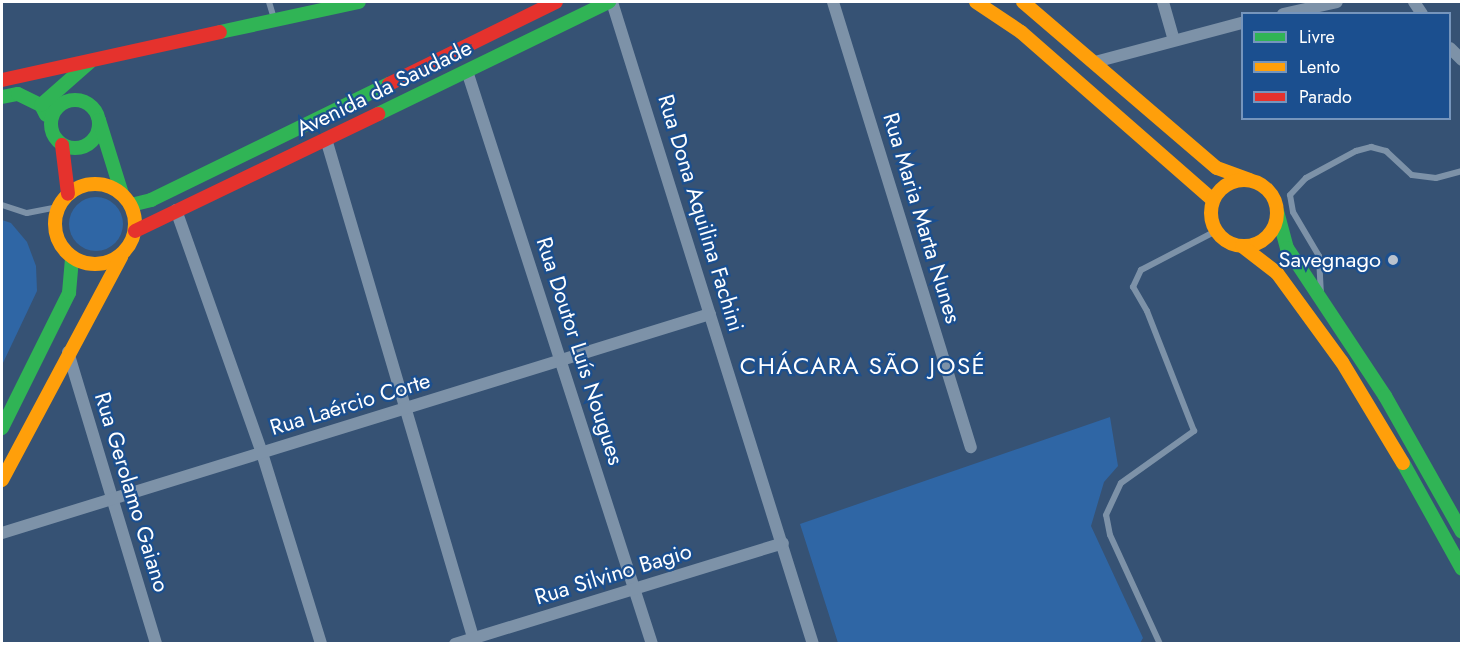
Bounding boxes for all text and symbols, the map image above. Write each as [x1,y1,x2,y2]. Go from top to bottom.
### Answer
legend [1241,12,1451,120]
text: Livre [1299,24,1335,50]
street label: Avenida da Saudade [292,34,476,142]
text: Lento [1299,54,1340,80]
text: Parado [1299,84,1352,110]
street label: Rua Dona Aquilina Fachini [652,91,750,335]
street label: Rua Maria Marta Nunes [877,110,967,326]
street label: Rua Doutor Luís Nougues [531,234,629,468]
place label: Savegnago [1279,247,1381,273]
marker: Savegnago [1386,253,1400,267]
district label: CHÁCARA SÃO JOSÉ [740,352,986,380]
street label: Rua Laércio Corte [267,367,433,441]
street label: Rua Gerolamo Gaiano [89,389,175,595]
street label: Rua Silvino Bagio [531,538,695,610]

